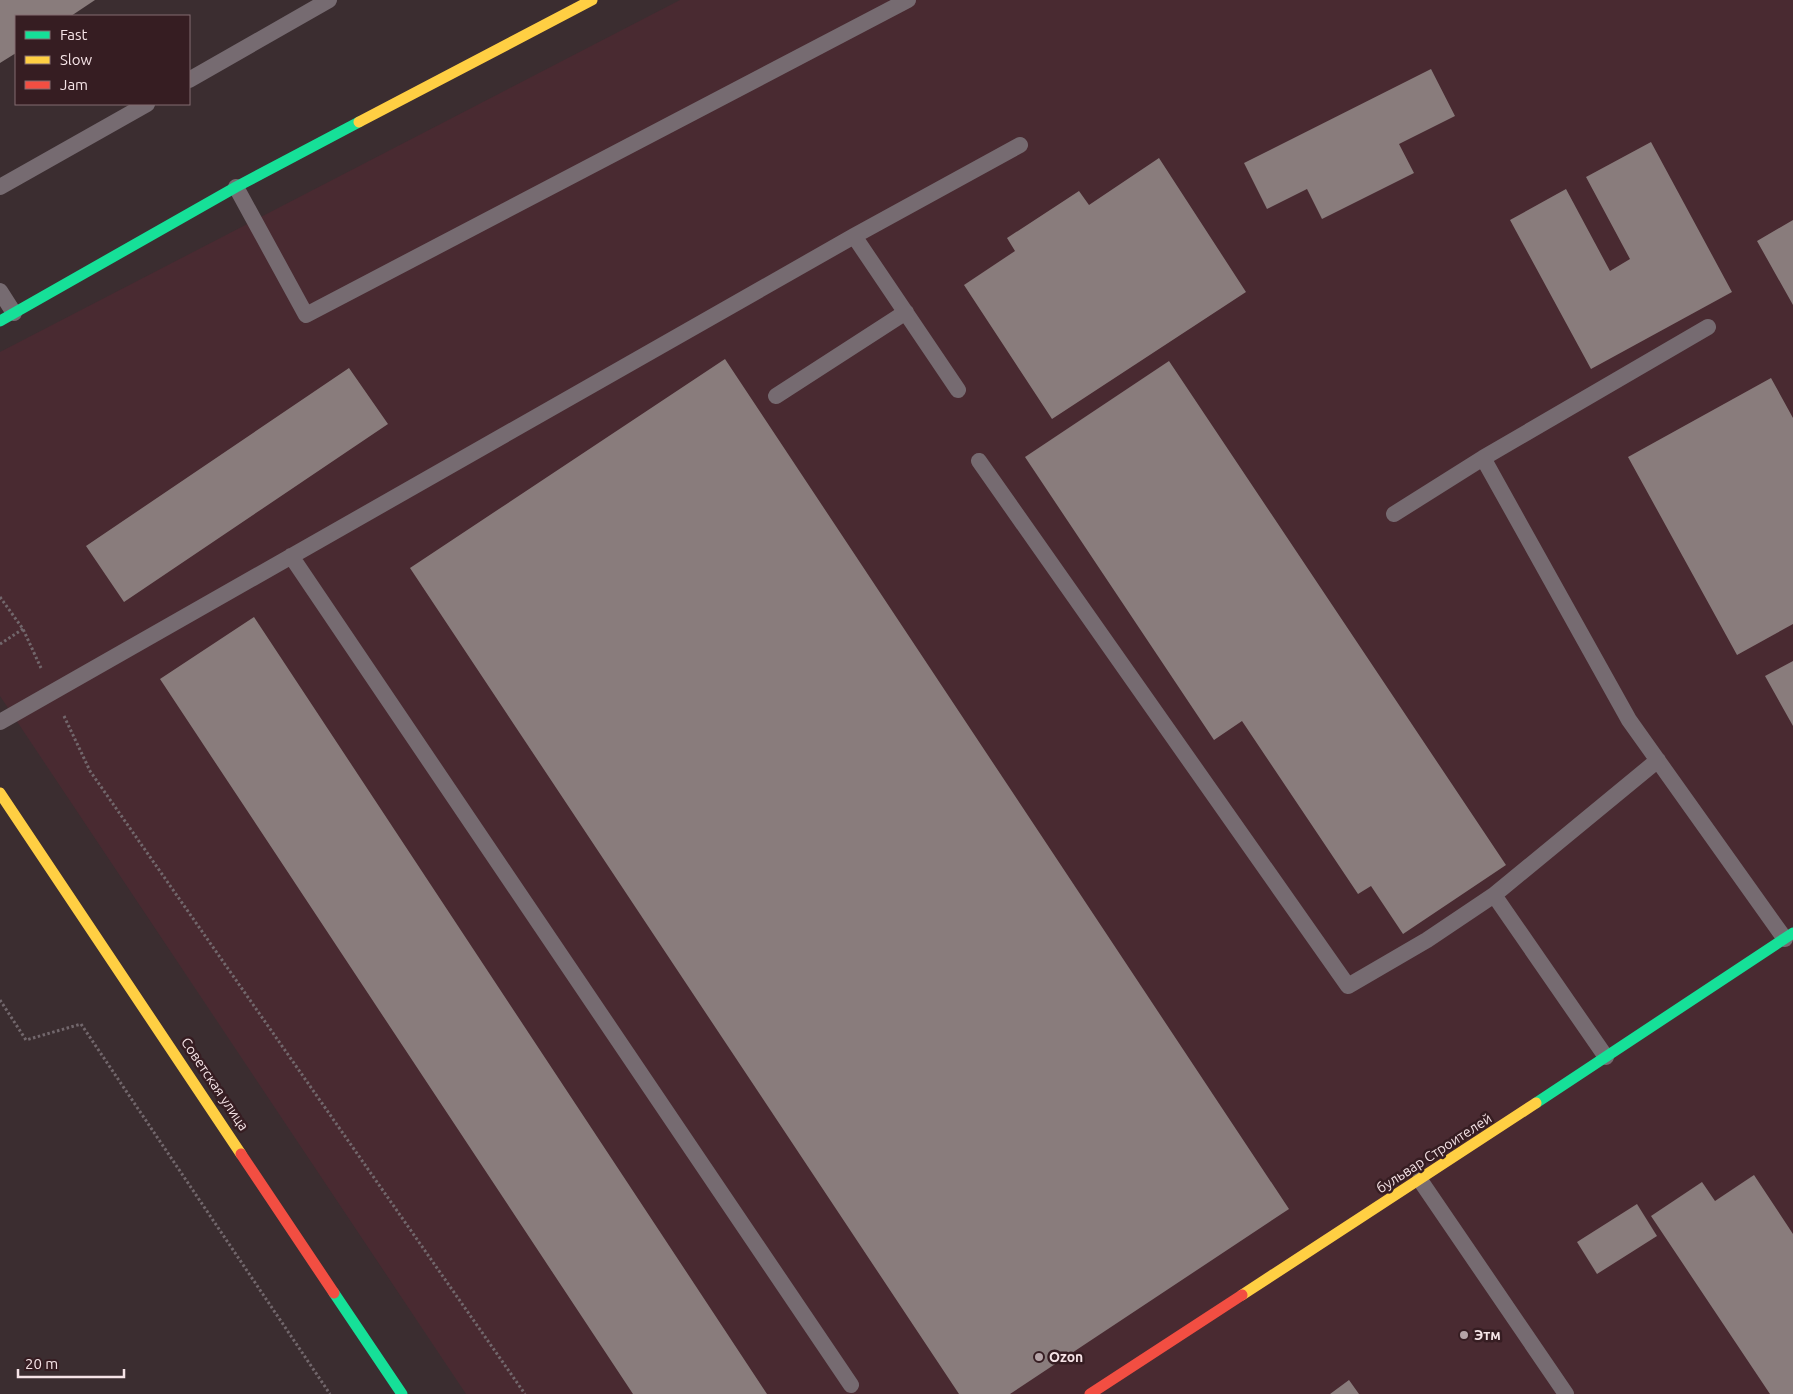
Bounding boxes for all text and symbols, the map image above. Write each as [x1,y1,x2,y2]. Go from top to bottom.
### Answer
legend [15,15,190,105]
text: Fast [60,26,88,43]
text: Slow [60,51,93,68]
text: Jam [60,76,88,93]
street label: Советская улица [178,1035,252,1133]
street label: бульвар Строителей [1374,1110,1494,1196]
place label: Этм [1474,1327,1501,1343]
marker: Этм [1458,1329,1470,1341]
scale bar [18,1346,124,1378]
place label: Ozon [1049,1349,1083,1365]
marker: Ozon [1033,1351,1045,1363]
text: 20 m [25,1355,58,1372]

